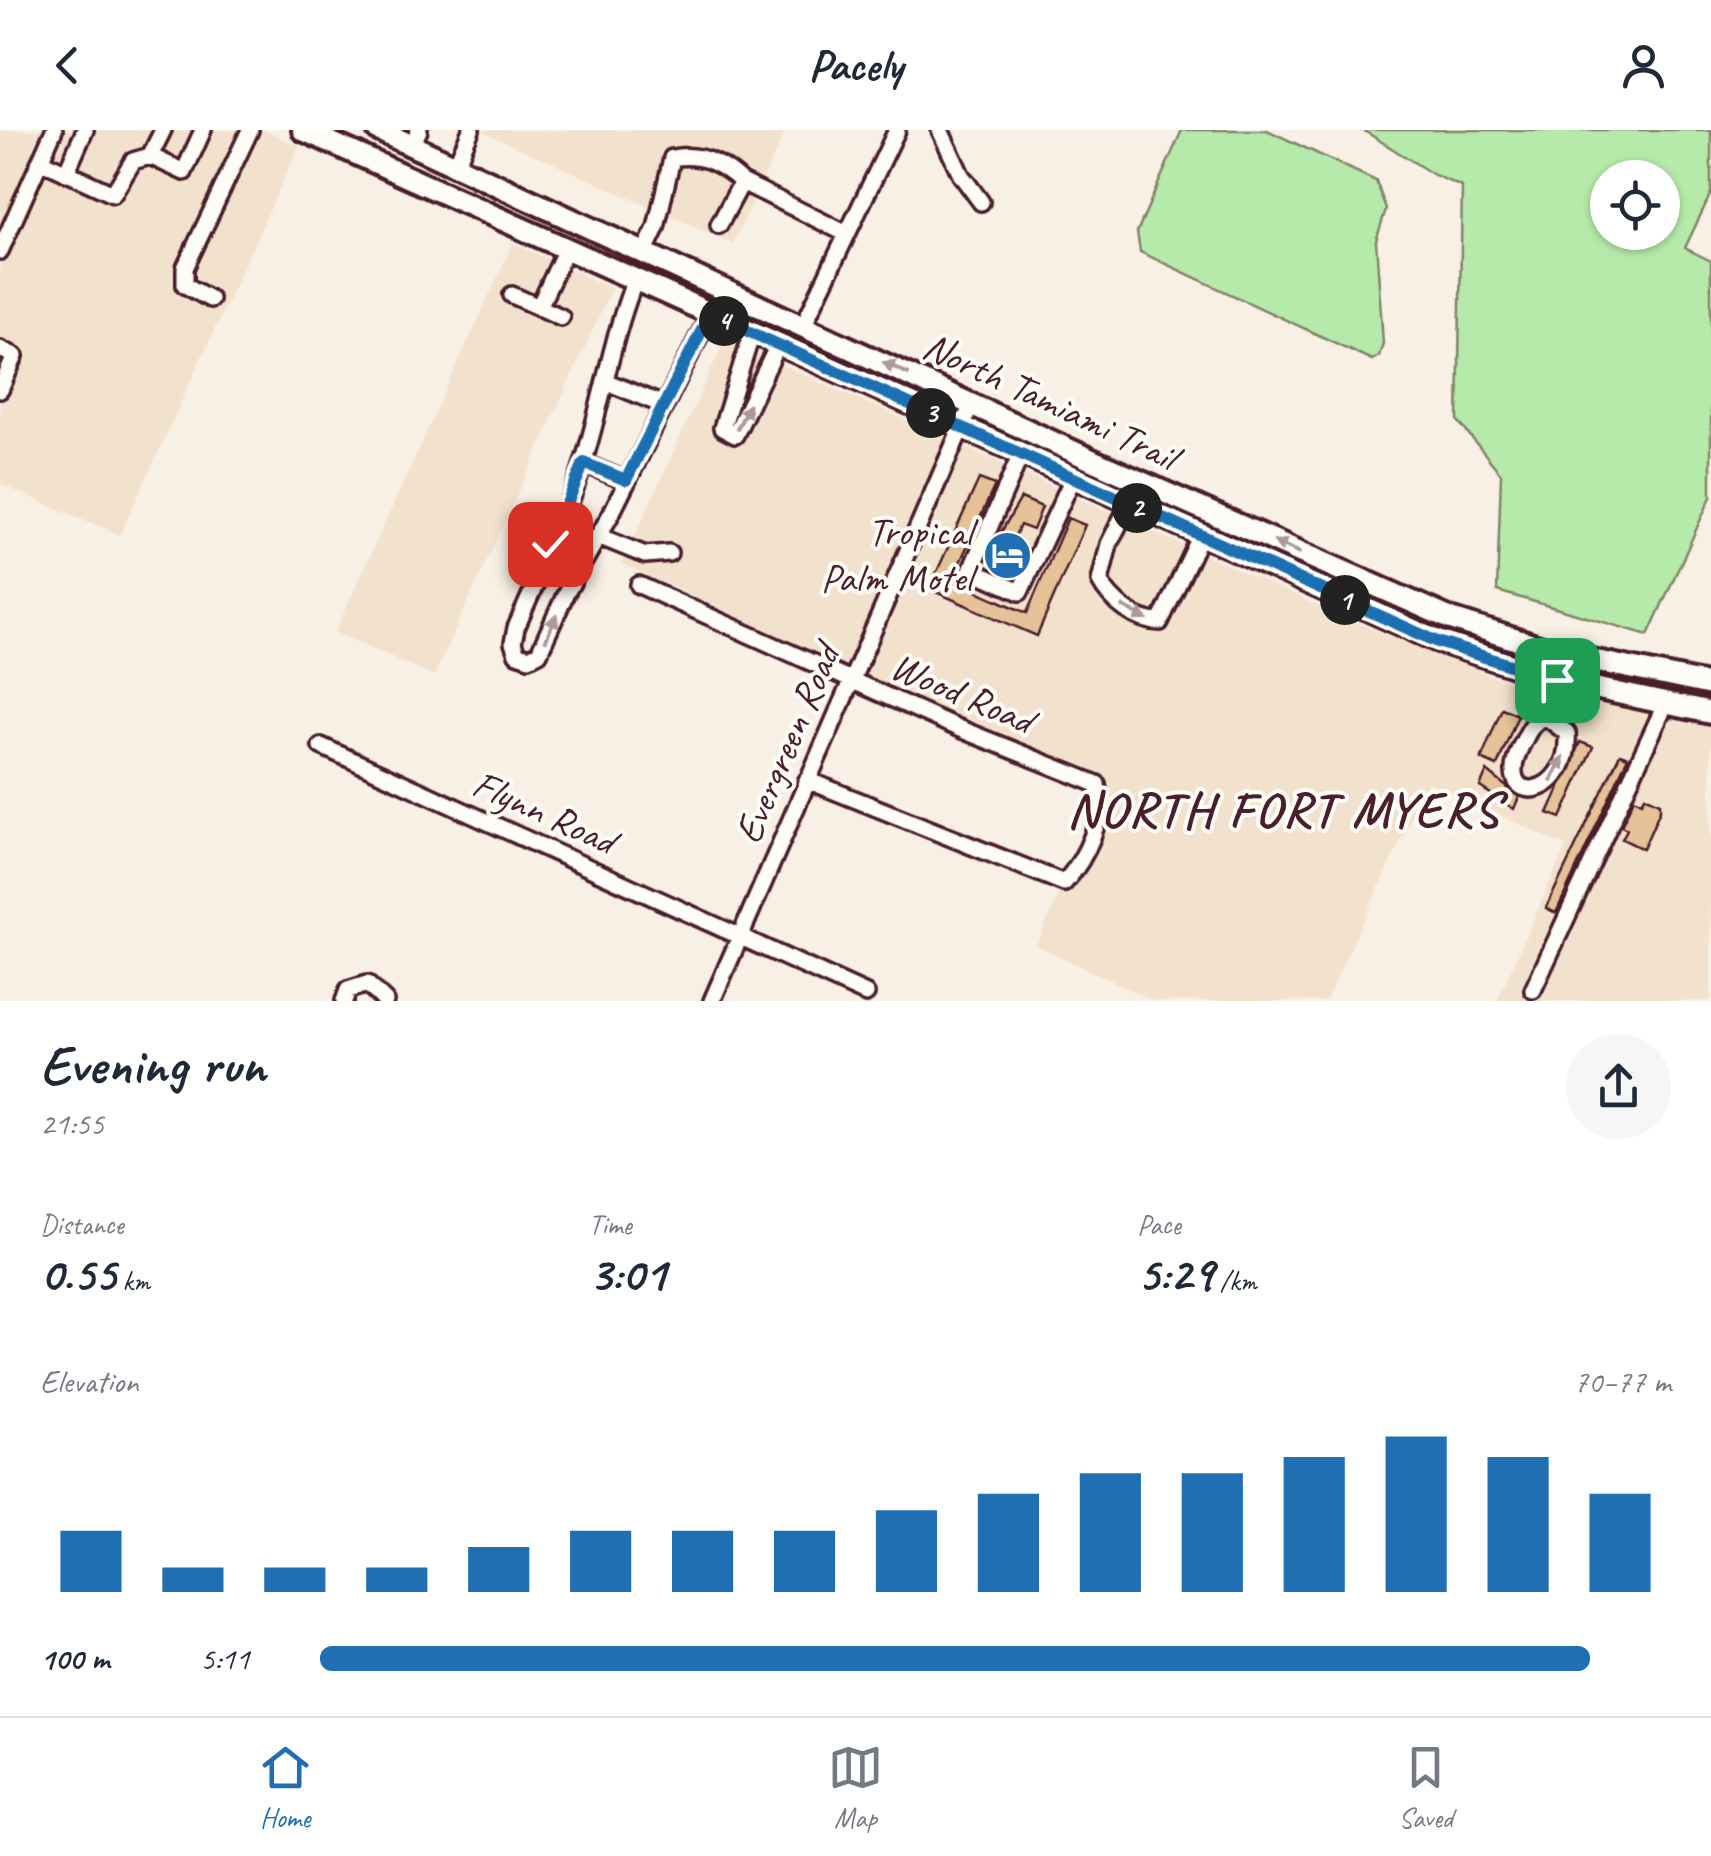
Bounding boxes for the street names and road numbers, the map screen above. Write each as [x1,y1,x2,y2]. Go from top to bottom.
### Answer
street label: North Tamiami Trail [915,320,1191,485]
street label: Evergreen Road [723,632,853,851]
street label: Wood Road [883,641,1046,748]
street label: Flynn Road [465,758,629,868]

